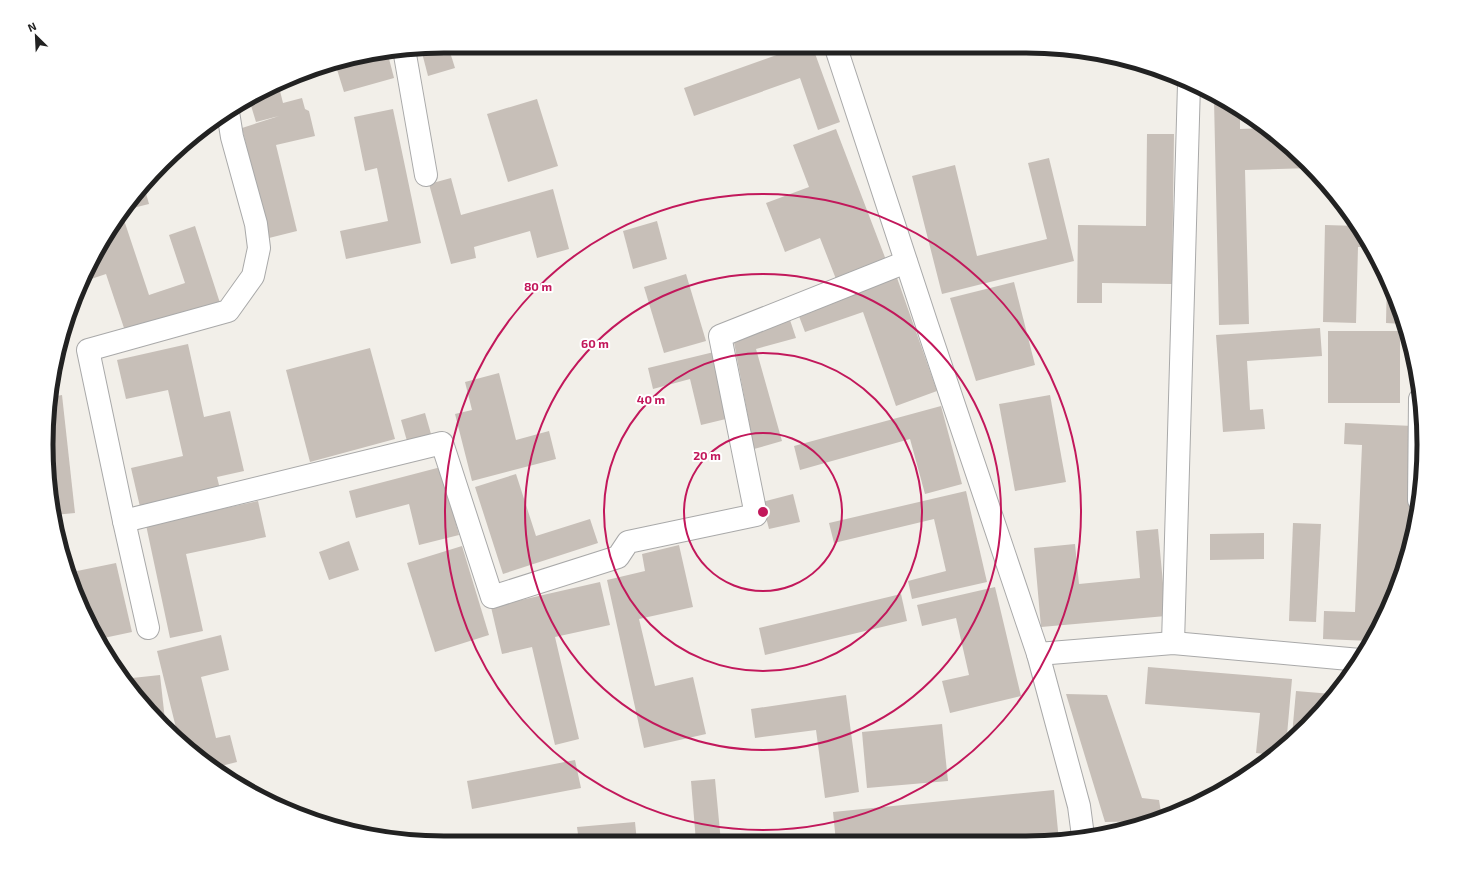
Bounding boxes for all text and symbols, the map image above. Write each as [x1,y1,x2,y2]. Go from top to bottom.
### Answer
north arrow [16,16,56,56]
text: N [25,19,38,34]
text: 80 m [524,279,552,293]
text: 60 m [581,336,609,350]
text: 40 m [637,392,665,406]
text: 20 m [693,448,721,462]
centre of rings [756,505,770,519]

